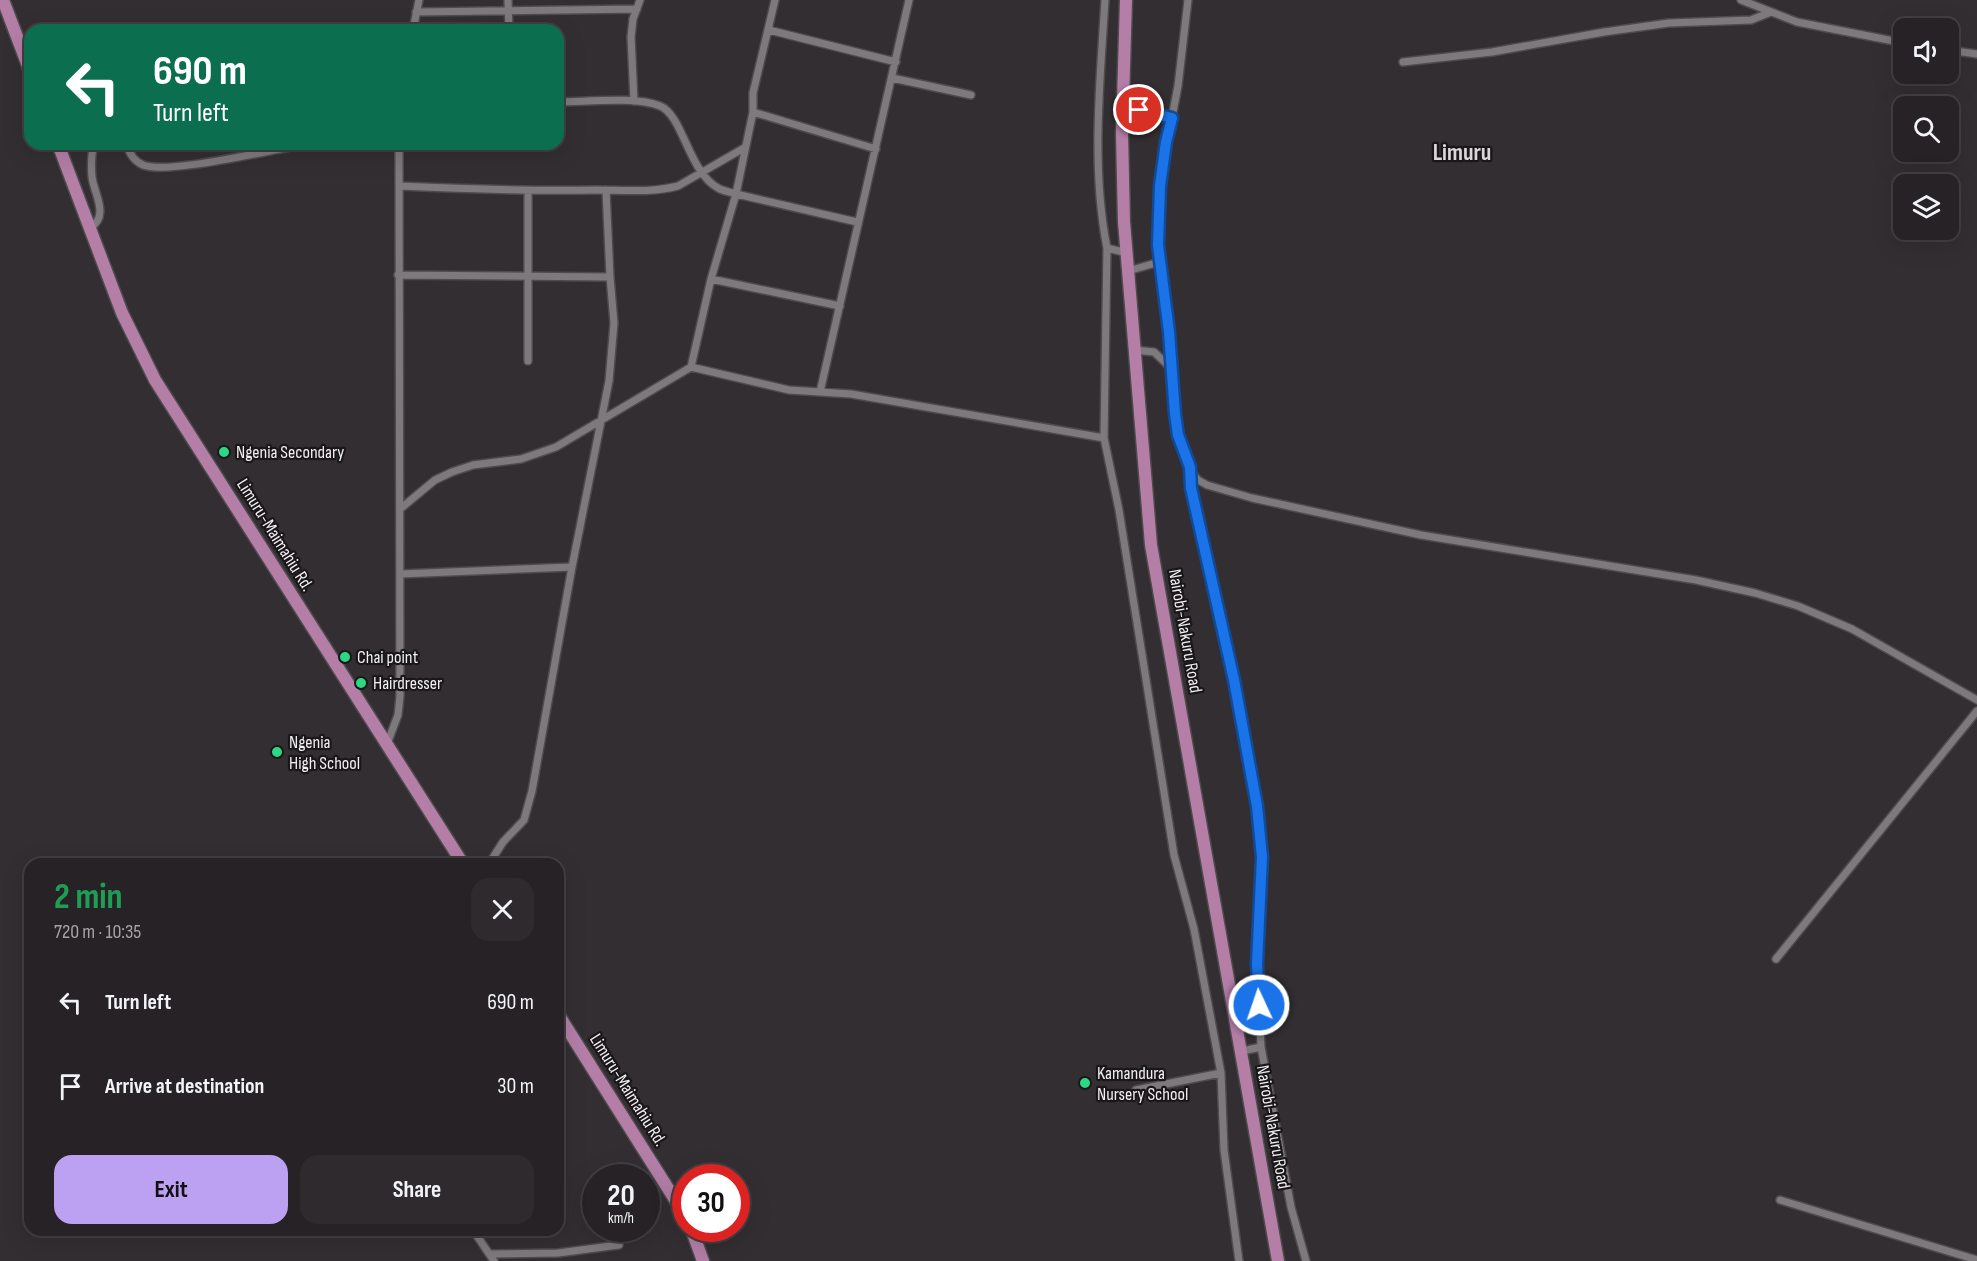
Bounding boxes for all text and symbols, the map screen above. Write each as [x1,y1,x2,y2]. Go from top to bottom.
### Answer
map controls [1893,18,1959,240]
button: sound [1893,18,1959,84]
text: 690 m [153,46,247,97]
icon: left [54,48,132,126]
pin [1113,84,1164,135]
icon: arrive [1122,93,1155,126]
button: search [1893,96,1959,162]
text: Turn left [153,97,229,129]
district label: Limuru [1433,138,1491,167]
button: layers [1893,174,1959,240]
place label: Ngenia Secondary [236,442,344,463]
marker: Ngenia Secondary [217,445,231,459]
street label: Limuru-Maimahiu Rd. [232,475,318,595]
street label: Nairobi-Nakuru Road [1164,567,1206,695]
place label: Chai point [357,647,419,668]
marker: Chai point [338,650,352,664]
place label: Hairdresser [373,673,442,694]
marker: Hairdresser [354,676,368,690]
place label: Ngenia High School [289,732,360,774]
marker: Ngenia High School [270,745,284,759]
text: 2 min [54,876,123,919]
button: close [471,878,534,941]
text: 720 m · 10:35 [54,920,141,944]
position arrow [1227,973,1291,1037]
icon: left [54,986,87,1019]
text: Turn left [105,989,171,1016]
text: 690 m [487,989,534,1016]
street label: Limuru-Maimahiu Rd. [585,1030,671,1150]
place label: Kamandura Nursery School [1097,1063,1188,1105]
street label: Nairobi-Nakuru Road [1252,1063,1294,1191]
icon: arrive [54,1070,87,1103]
text: Arrive at destination [105,1073,264,1100]
text: 30 m [497,1073,534,1100]
marker: Kamandura Nursery School [1078,1076,1092,1090]
button: Exit [54,1155,288,1224]
button: Share [300,1155,534,1224]
speed limit sign: 30 [672,1164,750,1242]
text: 20 [607,1178,635,1214]
text: km/h [608,1209,634,1228]

